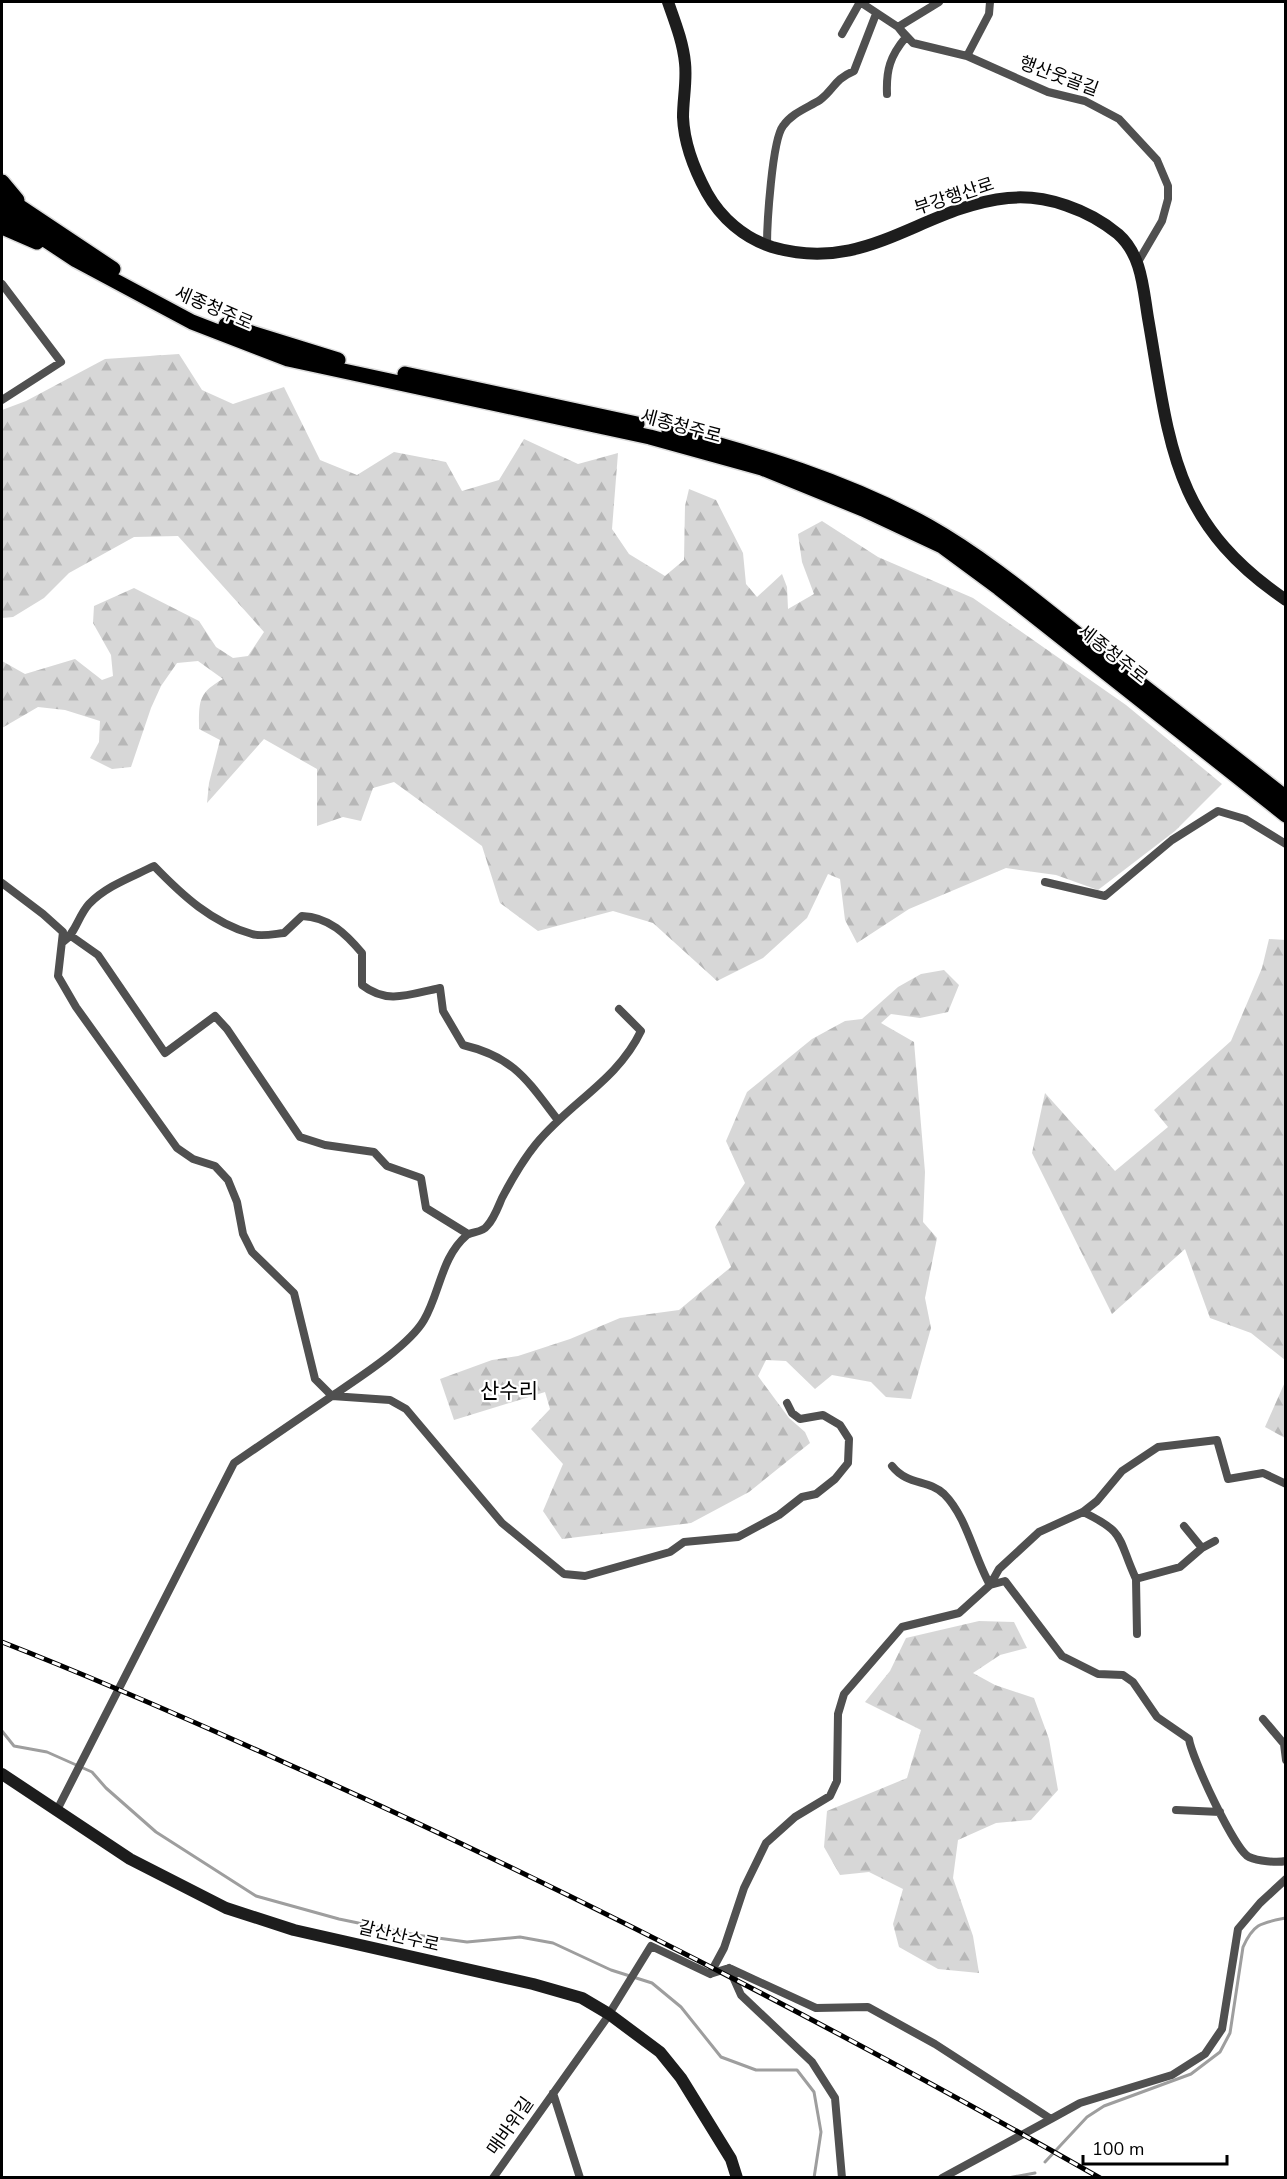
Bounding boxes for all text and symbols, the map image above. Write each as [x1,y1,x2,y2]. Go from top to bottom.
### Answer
street label: 행산웃골길 [1016,51,1102,101]
street label: 부강행산로 [911,172,997,220]
street label: 세종청주로 [171,281,257,335]
street label: 세종청주로 [638,404,724,448]
street label: 세종청주로 [1073,619,1153,689]
district label: 산수리 [480,1377,538,1405]
street label: 갈산산수로 [356,1915,442,1957]
street label: 매바위길 [481,2092,539,2160]
scale bar [1083,2128,1227,2166]
text: 100 m [1092,2137,1144,2161]

